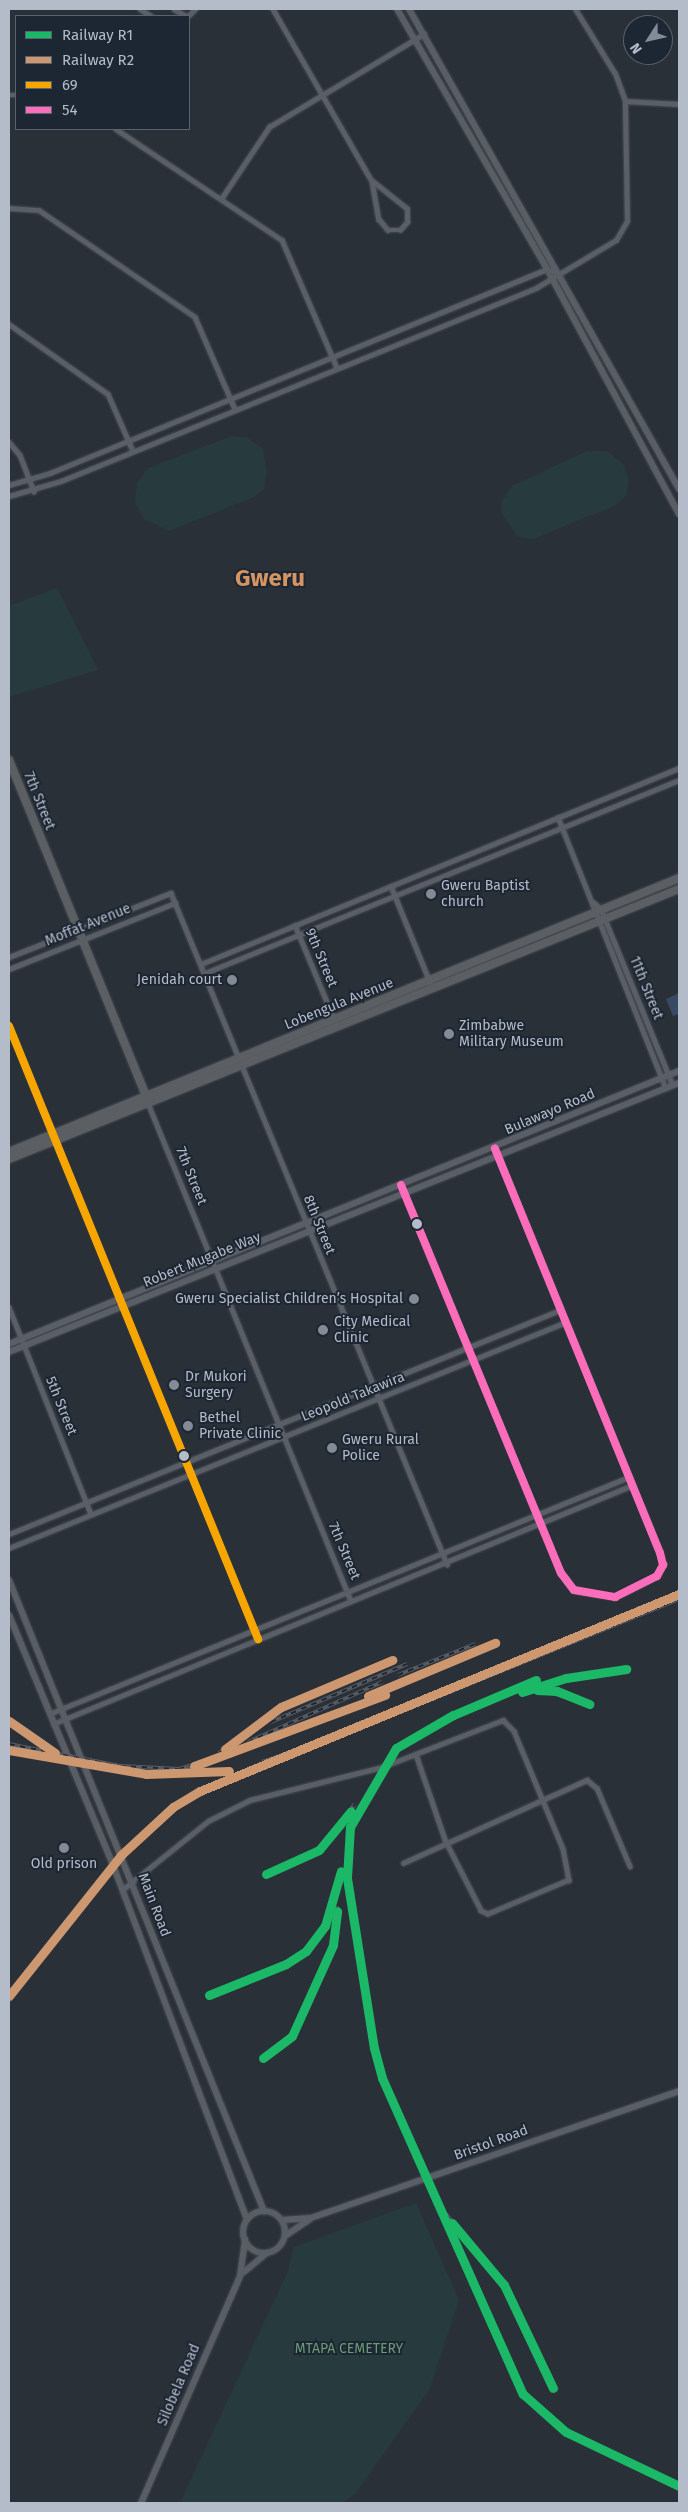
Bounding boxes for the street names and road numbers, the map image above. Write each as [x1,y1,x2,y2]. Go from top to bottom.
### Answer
street label: 7th Street [20,769,58,833]
street label: Moffat Avenue [43,900,133,950]
street label: 9th Street [301,926,341,990]
street label: 11th Street [626,954,666,1022]
street label: Lobengula Avenue [282,974,396,1034]
street label: Bulawayo Road [502,1085,598,1139]
street label: 7th Street [172,1144,210,1208]
street label: 8th Street [299,1193,339,1257]
street label: Robert Mugabe Way [141,1229,263,1291]
street label: Leopold Takawira [299,1369,407,1425]
street label: 5th Street [42,1374,80,1438]
street label: 7th Street [324,1520,364,1582]
street label: Main Road [134,1871,174,1939]
street label: Bristol Road [452,2122,530,2164]
street label: Silobela Road [154,2342,204,2428]

